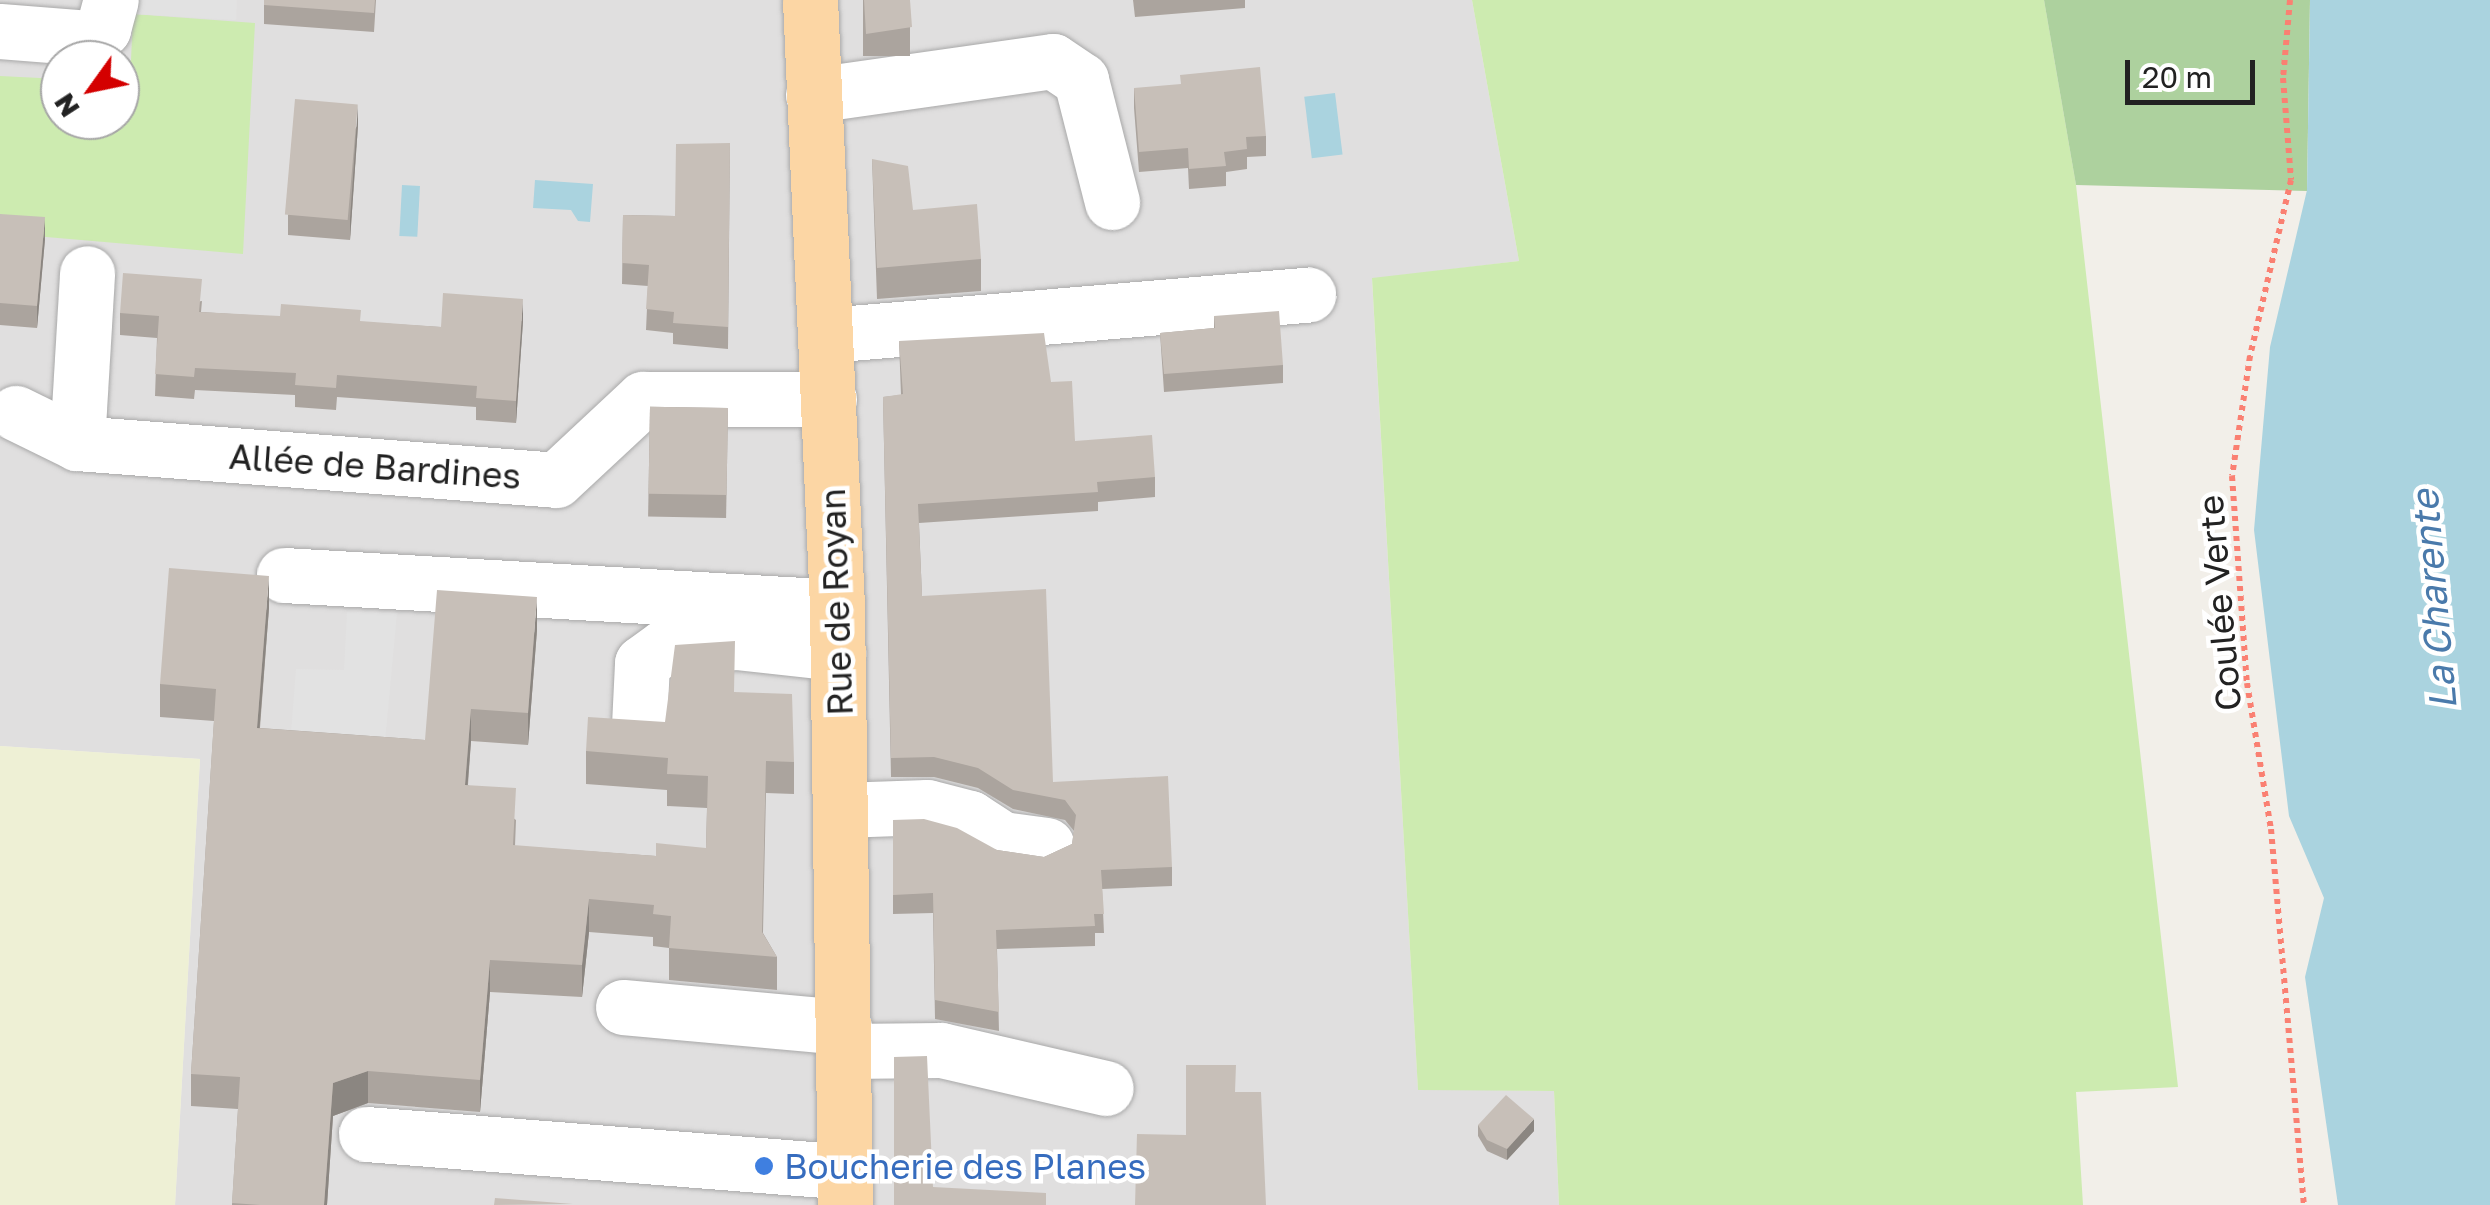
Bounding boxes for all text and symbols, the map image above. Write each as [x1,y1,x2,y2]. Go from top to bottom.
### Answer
north arrow [40,40,140,140]
scale bar [2130,40,2260,102]
text: 20 m [2142,59,2212,95]
text: N [46,88,86,123]
street label: Allée de Bardines [228,435,522,497]
street label: Rue de Royan [811,488,861,716]
water label: La Charente [2401,488,2465,712]
street label: Coulée Verte [2189,493,2249,713]
place label: Boucherie des Planes [784,1145,1146,1187]
marker: Boucherie des Planes [753,1155,775,1177]

